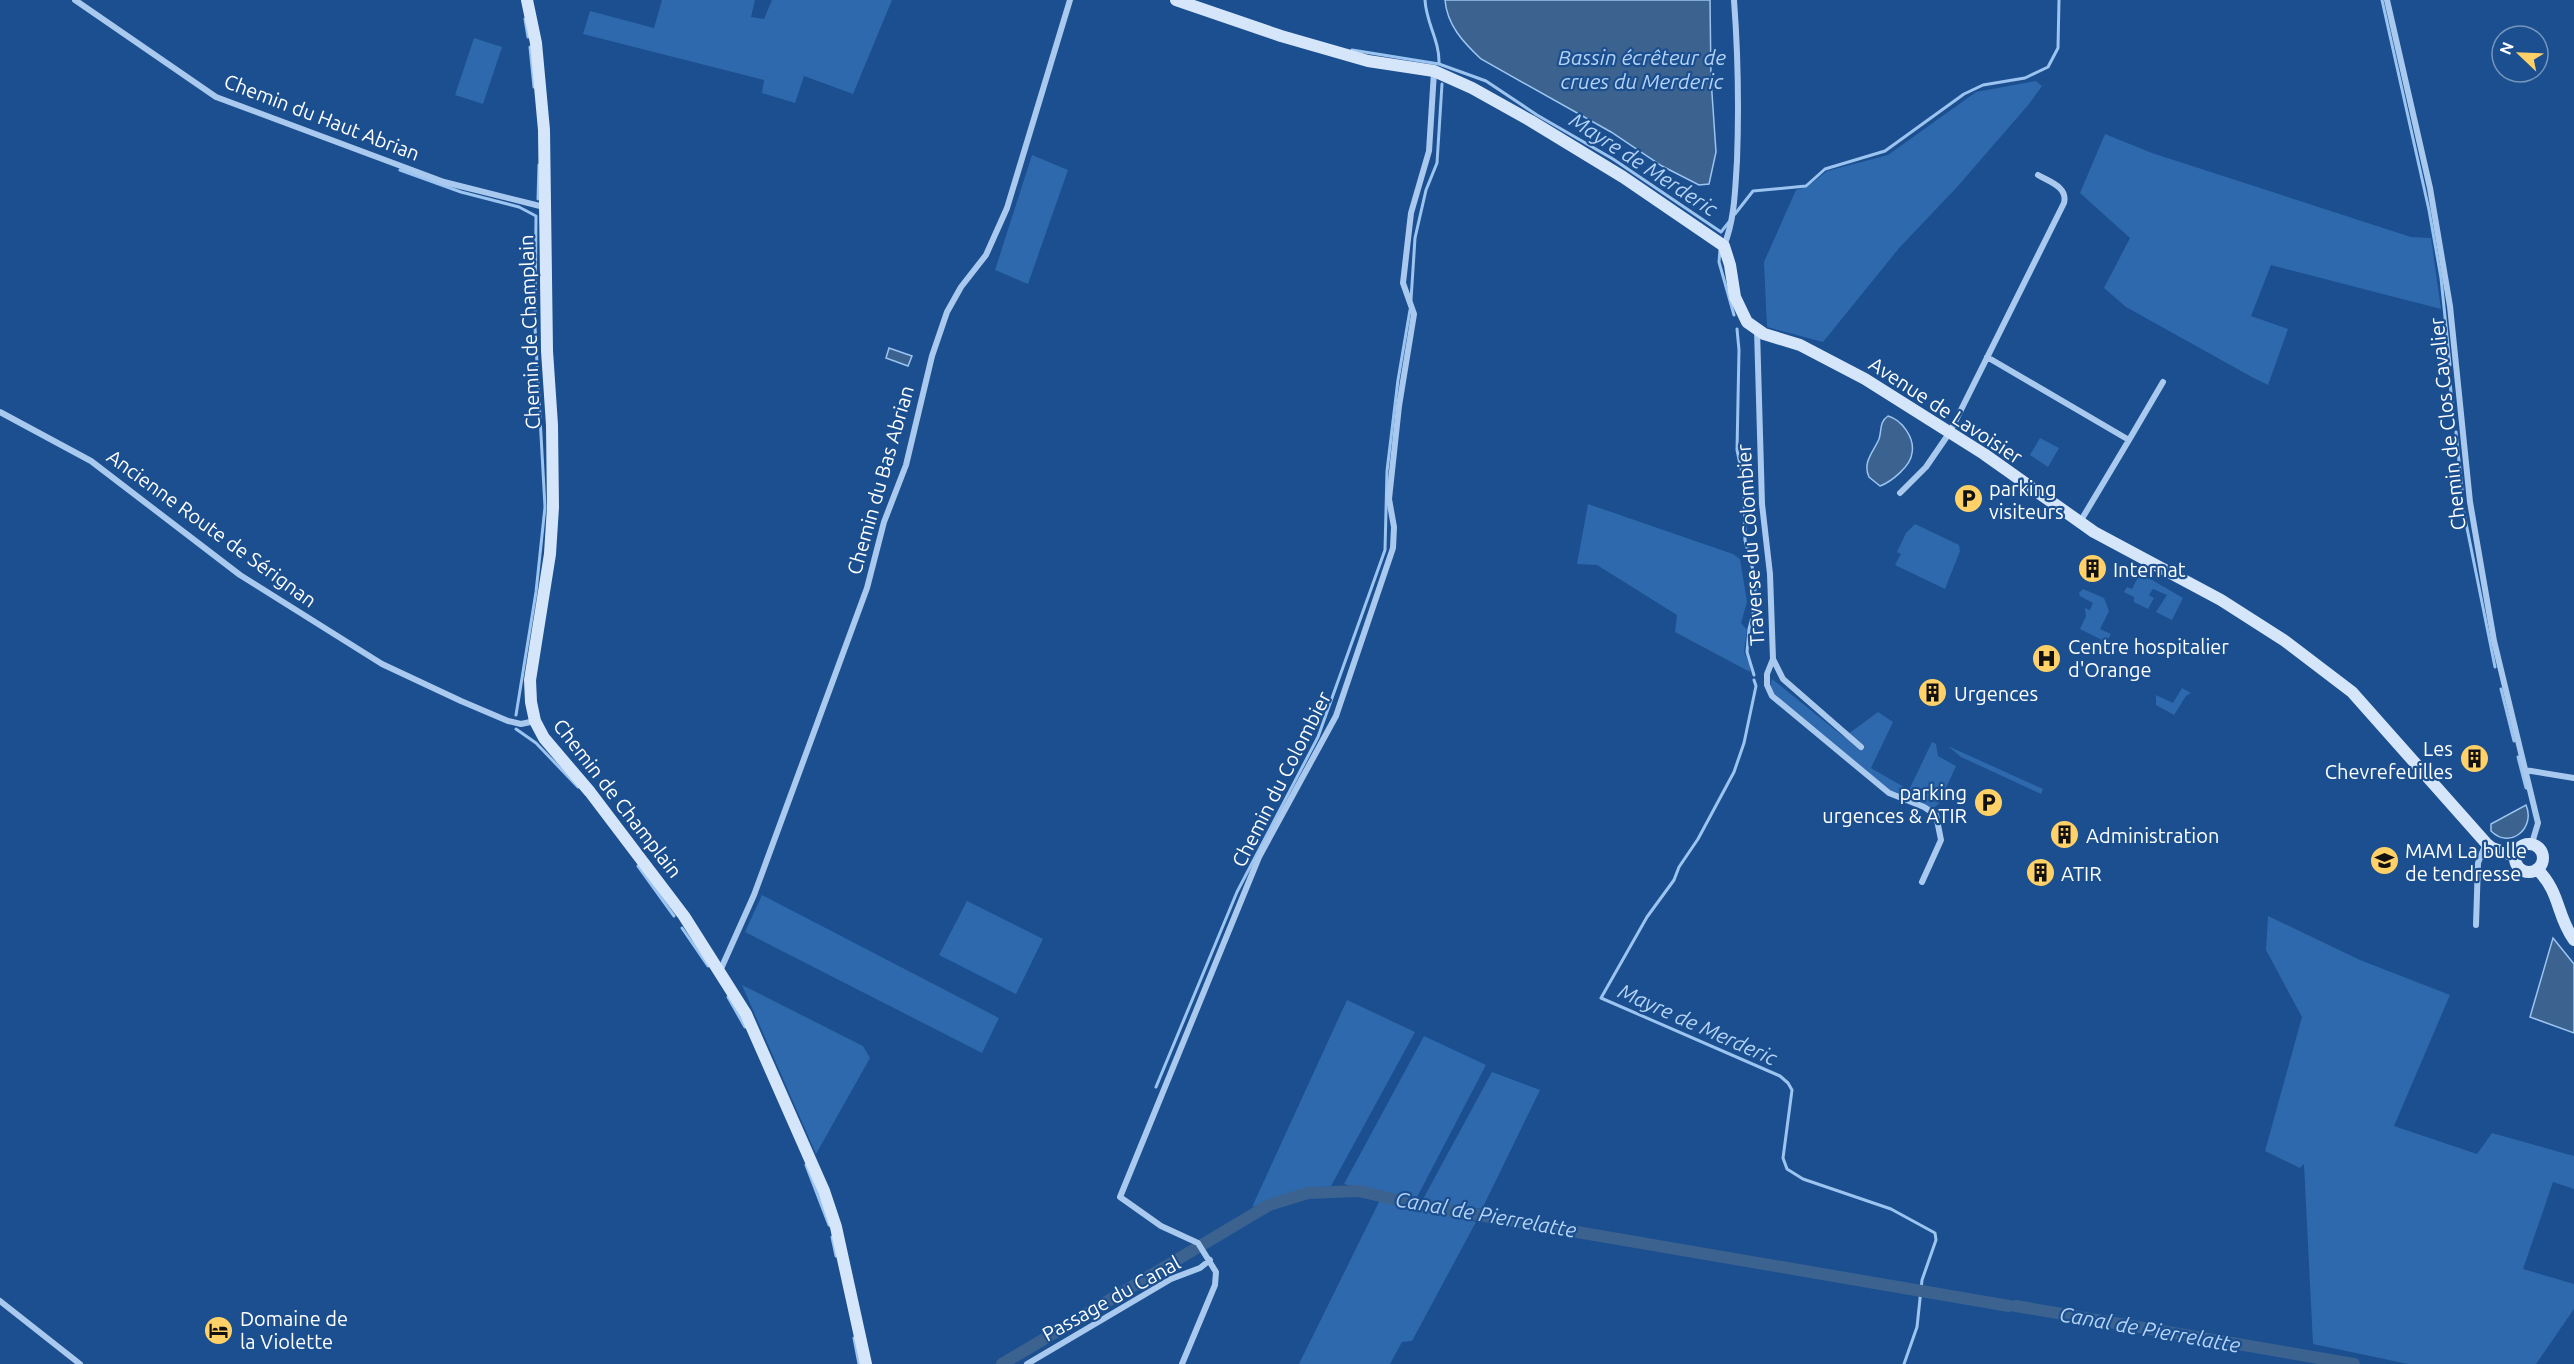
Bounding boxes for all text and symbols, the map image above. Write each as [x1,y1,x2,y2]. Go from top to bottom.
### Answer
north arrow [2490,24,2550,84]
text: N [2496,39,2517,57]
water label: Bassin écrêteur de crues du Merderic [1558,45,1726,93]
street label: Chemin du Haut Abrian [221,69,423,165]
water label: Mayre de Merderic [1566,107,1723,221]
street label: Chemin de Champlain [514,234,544,430]
street label: Chemin de Clos Cavalier [2424,316,2470,532]
street label: Avenue de Lavoisier [1865,352,2027,468]
street label: Chemin du Bas Abrian [842,383,918,577]
street label: Traverse du Colombier [1731,443,1769,647]
street label: Ancienne Route de Sérignan [103,444,321,612]
place label: parking visiteurs [1989,477,2064,523]
parking icon: parking visiteurs [1952,483,1984,515]
building icon: Internat [2076,553,2108,585]
place label: Internat [2113,558,2186,581]
place label: Centre hospitalier d'Orange [2068,635,2229,681]
hospital icon: Centre hospitalier d'Orange [2031,642,2063,674]
building icon: Urgences [1917,677,1949,709]
place label: Urgences [1954,682,2038,705]
street label: Chemin du Colombier [1227,687,1335,871]
street label: Chemin de Champlain [549,714,687,882]
place label: Les Chevrefeuilles [2325,737,2453,783]
building icon: Les Chevrefeuilles [2458,743,2490,775]
place label: parking urgences & ATIR [1822,781,1967,827]
parking icon: parking urgences & ATIR [1972,787,2004,819]
building icon: Administration [2049,819,2081,851]
place label: Administration [2086,824,2219,847]
place label: MAM La bulle de tendresse [2405,839,2527,885]
school or university icon: MAM La bulle de tendresse [2368,845,2400,877]
building icon: ATIR [2024,857,2056,889]
place label: ATIR [2061,862,2102,885]
water label: Mayre de Merderic [1615,978,1781,1070]
water label: Canal de Pierrelatte [1394,1186,1579,1242]
street label: Passage du Canal [1038,1251,1184,1345]
water label: Canal de Pierrelatte [2058,1301,2243,1357]
place label: Domaine de la Violette [240,1307,348,1353]
hotel icon: Domaine de la Violette [203,1314,235,1346]

